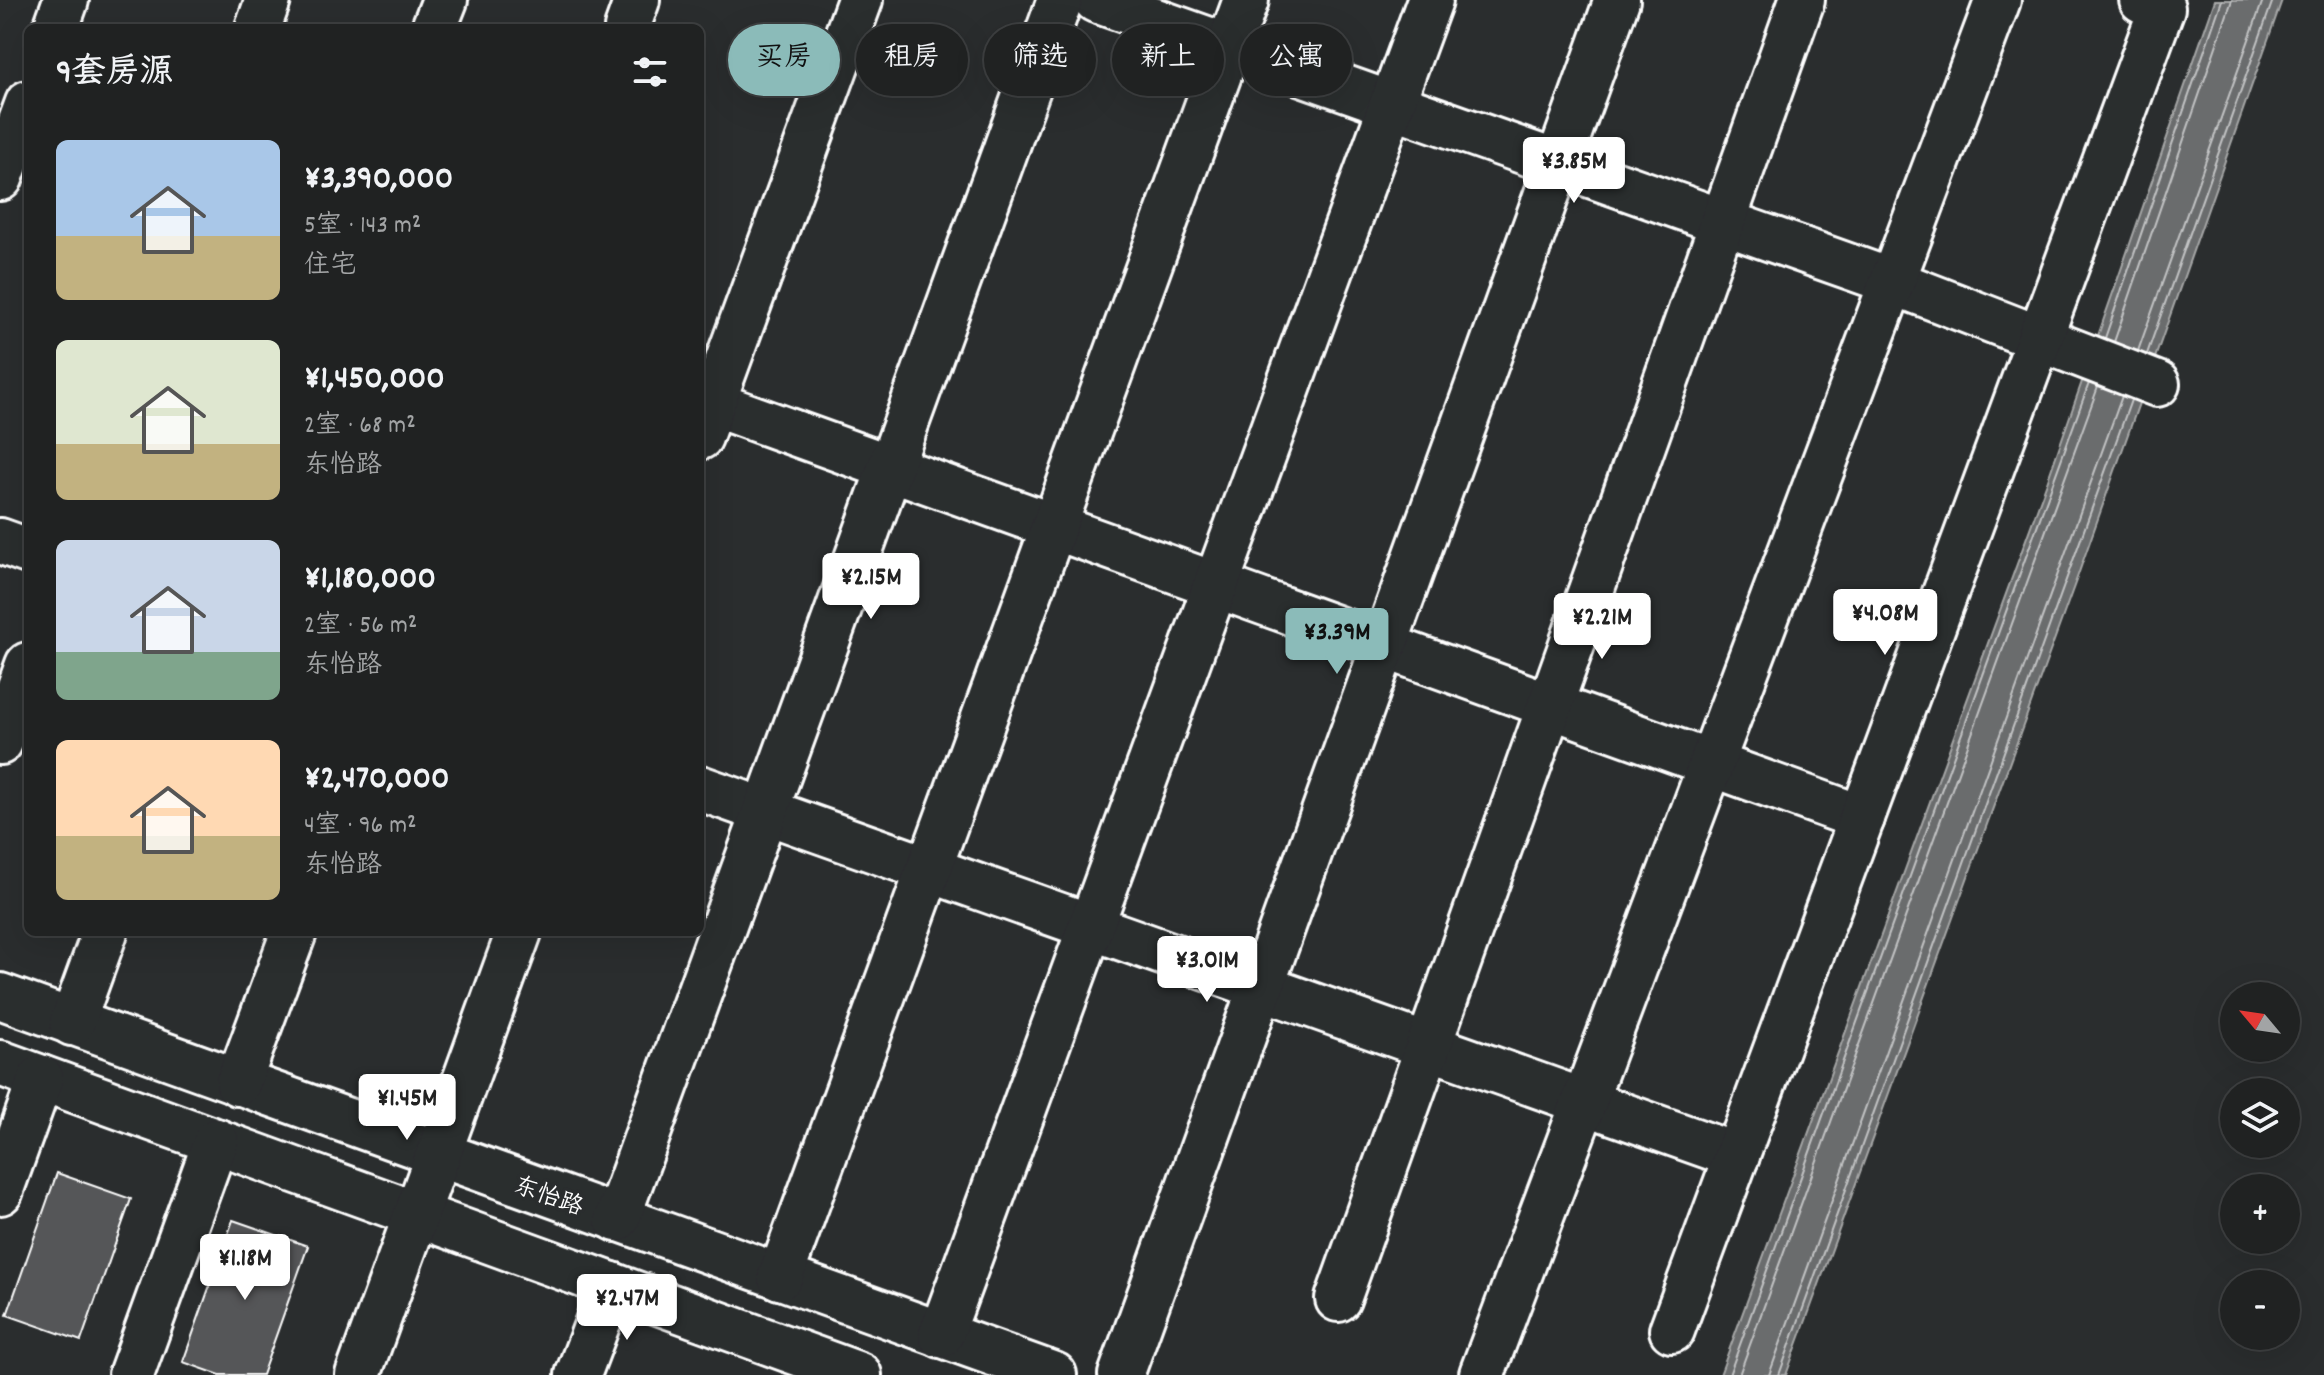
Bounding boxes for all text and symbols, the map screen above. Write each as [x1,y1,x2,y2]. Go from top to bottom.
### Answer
chip: 买房 [728,24,840,96]
chip: 租房 [856,24,968,96]
chip: 筛选 [984,24,1096,96]
chip: 新上 [1112,24,1224,96]
chip: 公寓 [1240,24,1352,96]
text: 9套房源 [56,50,174,99]
icon: filters [628,50,672,94]
pin: ¥3.85M [1509,137,1639,205]
text: ¥3.85M [1541,144,1607,181]
text: ¥3,390,000 [304,156,453,205]
icon: home [120,172,216,268]
text: 5室 · 143 m² [304,208,421,245]
text: 住宅 [304,248,356,285]
text: ¥1,450,000 [304,356,445,405]
icon: home [120,372,216,468]
text: 2室 · 68 m² [304,408,416,445]
text: 东怡路 [304,448,382,485]
pin: ¥2.15M [806,553,936,621]
text: ¥1,180,000 [304,556,436,605]
text: ¥2.15M [840,560,902,597]
icon: home [120,572,216,668]
pin: ¥4.08M [1820,589,1950,657]
pin: ¥2.21M [1537,593,1667,661]
text: ¥4.08M [1851,596,1919,633]
text: ¥2.21M [1572,600,1632,637]
text: 2室 · 56 m² [304,608,417,645]
pin: ¥3.39M [1272,608,1402,676]
text: ¥3.39M [1303,615,1371,652]
text: 东怡路 [304,648,382,685]
text: ¥2,470,000 [304,756,450,805]
icon: home [120,772,216,868]
text: 4室 · 96 m² [304,808,417,845]
text: 东怡路 [304,848,382,885]
pin: ¥3.01M [1142,936,1272,1004]
text: ¥3.01M [1175,943,1239,980]
north arrow [2220,982,2300,1062]
map controls [2220,982,2300,1350]
pin: ¥1.45M [342,1074,472,1142]
button: layers [2220,1078,2300,1158]
text: ¥1.45M [377,1081,437,1118]
street label: 东怡路 [508,1170,588,1226]
button: + [2220,1174,2300,1254]
pin: ¥1.18M [180,1234,310,1302]
text: ¥1.18M [218,1241,272,1278]
button: − [2220,1270,2300,1350]
pin: ¥2.47M [562,1274,692,1342]
text: ¥2.47M [595,1281,659,1318]

